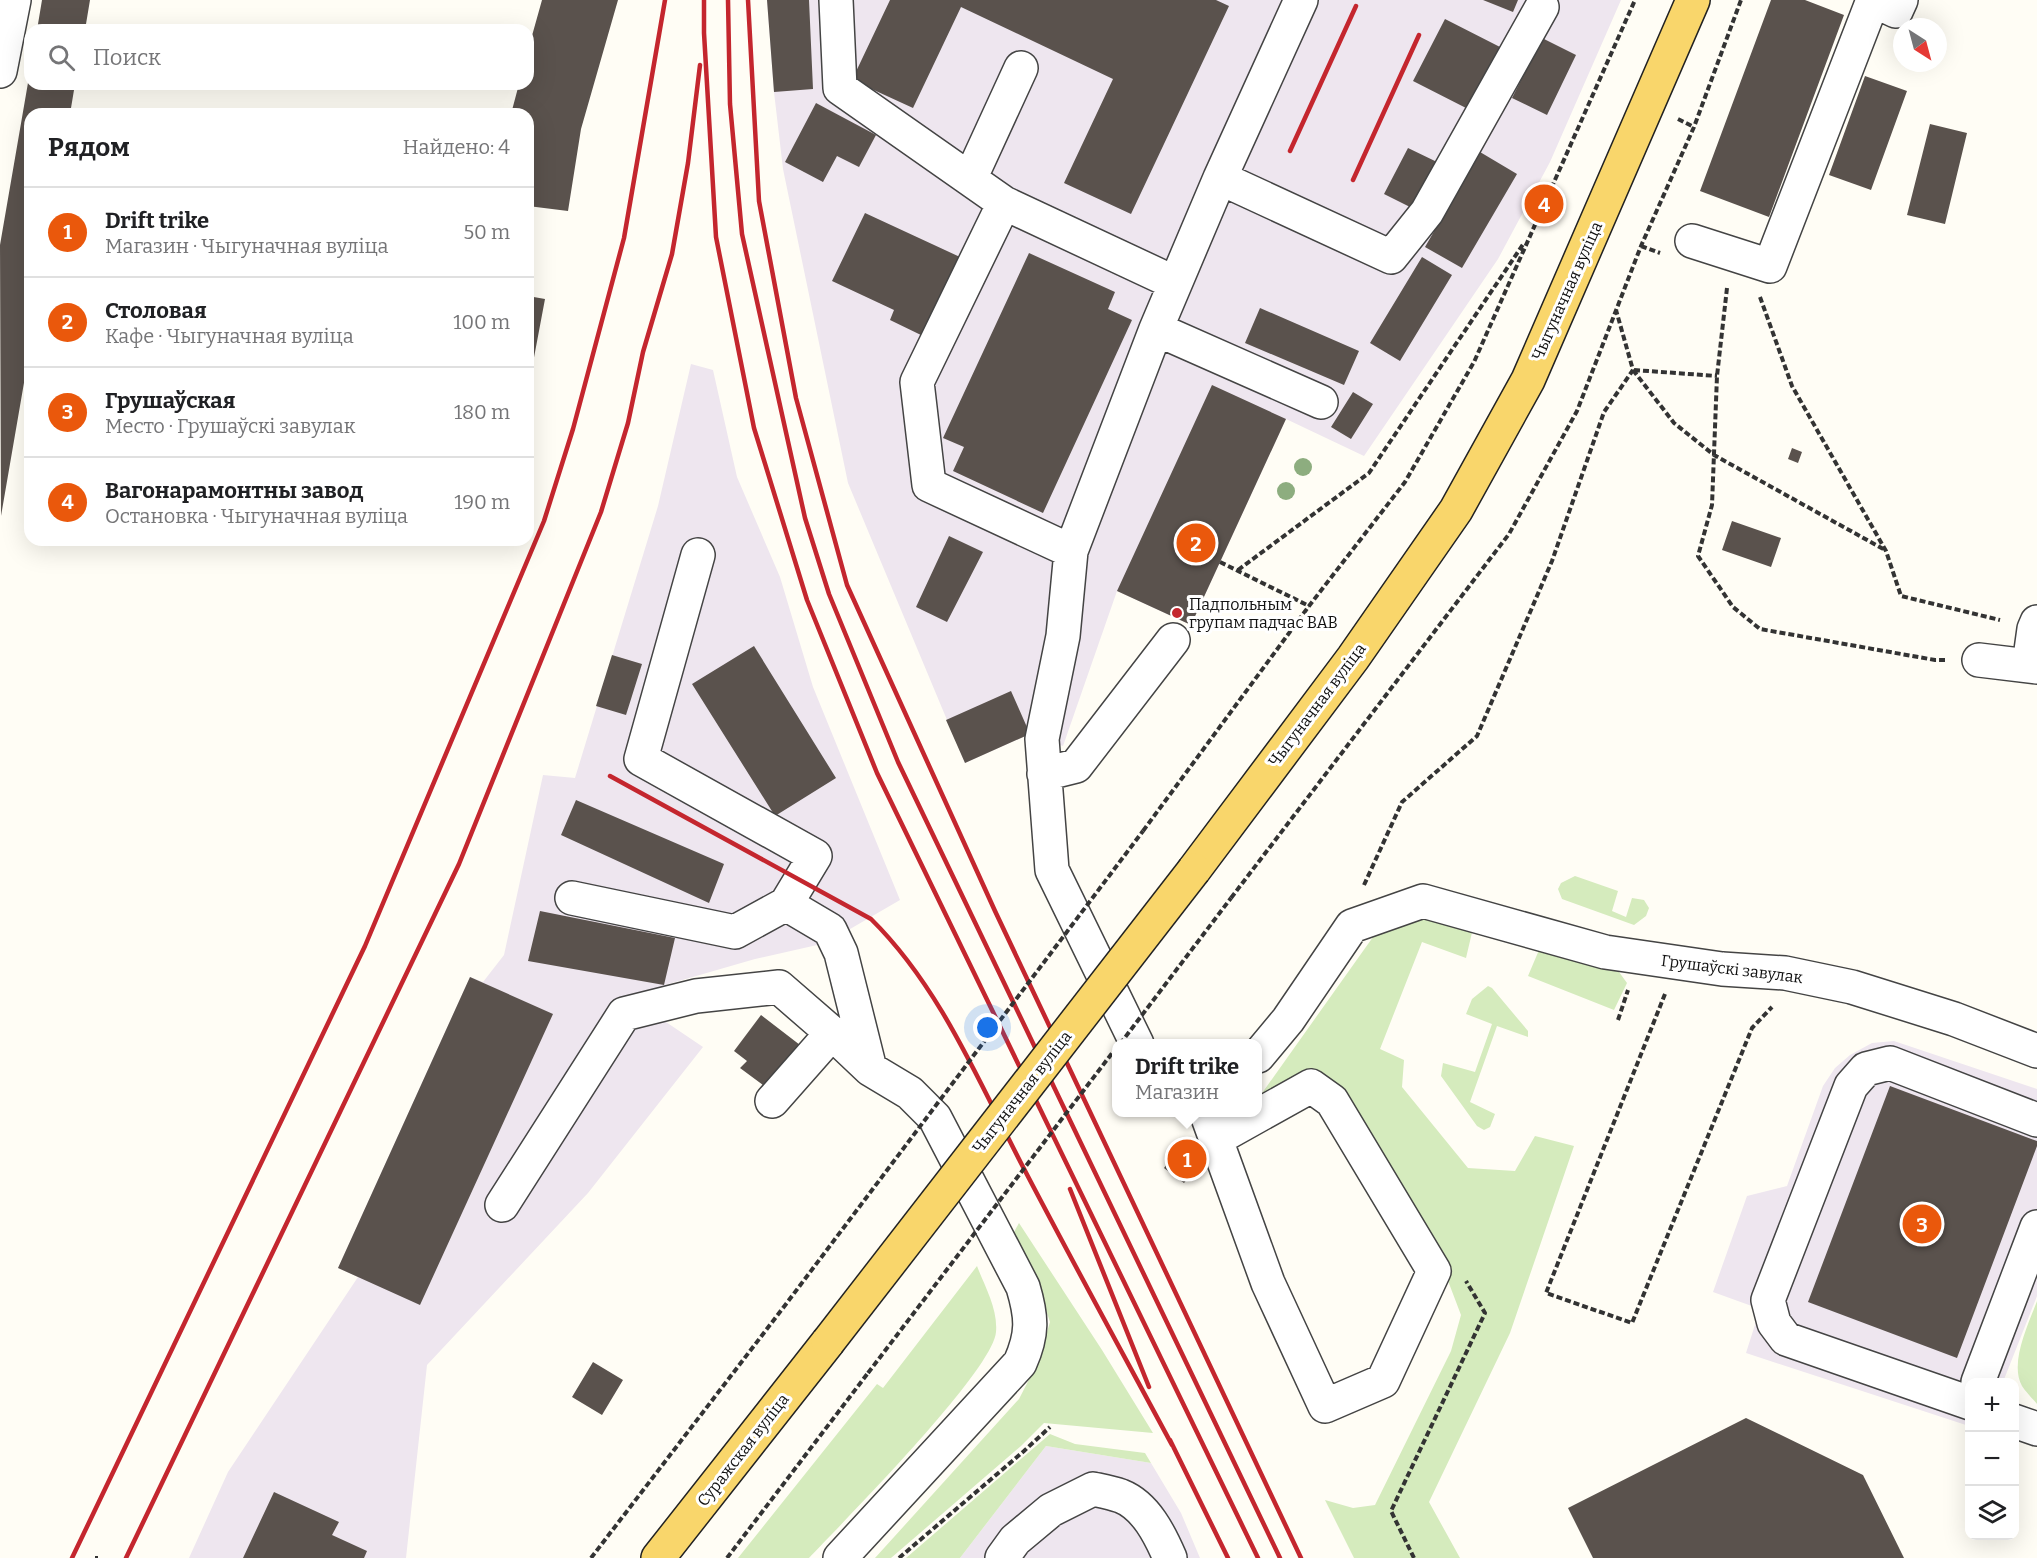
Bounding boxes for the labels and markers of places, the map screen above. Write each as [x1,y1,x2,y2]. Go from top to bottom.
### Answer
pin: 4 [1524,182,1564,226]
pin: 2 [1176,520,1216,566]
place label: Падпольным групам падчас ВАВ [1189,595,1338,632]
marker: Падпольным групам падчас ВАВ [1170,606,1184,620]
pin: 1 [1168,1136,1206,1182]
pin: 3 [1902,1202,1942,1246]

